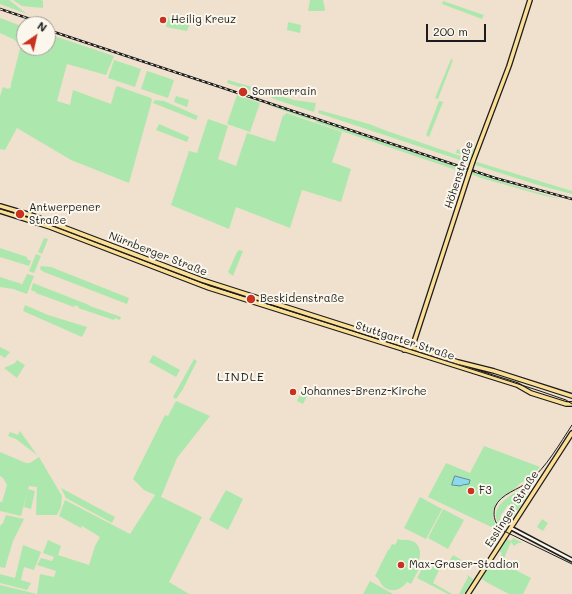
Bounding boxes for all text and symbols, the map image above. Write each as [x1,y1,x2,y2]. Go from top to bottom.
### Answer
place label: Heilig Kreuz [171,13,236,27]
marker: Heilig Kreuz [158,15,168,25]
north arrow [16,16,56,56]
scale bar [428,16,488,42]
text: N [35,18,50,35]
text: 200 m [433,23,468,39]
place label: Sommerrain [252,85,316,99]
marker: Sommerrain [237,86,249,98]
street label: Höhenstraße [442,140,476,210]
place label: Antwerpener Straße [29,201,100,227]
marker: Antwerpener Straße [14,208,26,220]
street label: Nürnberger Straße [107,229,209,279]
place label: Beskidenstraße [260,292,344,306]
marker: Beskidenstraße [245,293,257,305]
street label: Stuttgarter Straße [354,319,456,363]
district label: LINDLE [217,370,265,384]
place label: Johannes-Brenz-Kirche [301,385,427,399]
marker: Johannes-Brenz-Kirche [288,387,298,397]
street label: Esslinger Straße [482,468,542,550]
place label: F3 [479,484,492,498]
marker: F3 [466,486,476,496]
place label: Max-Graser-Stadion [409,558,519,572]
marker: Max-Graser-Stadion [396,560,406,570]

